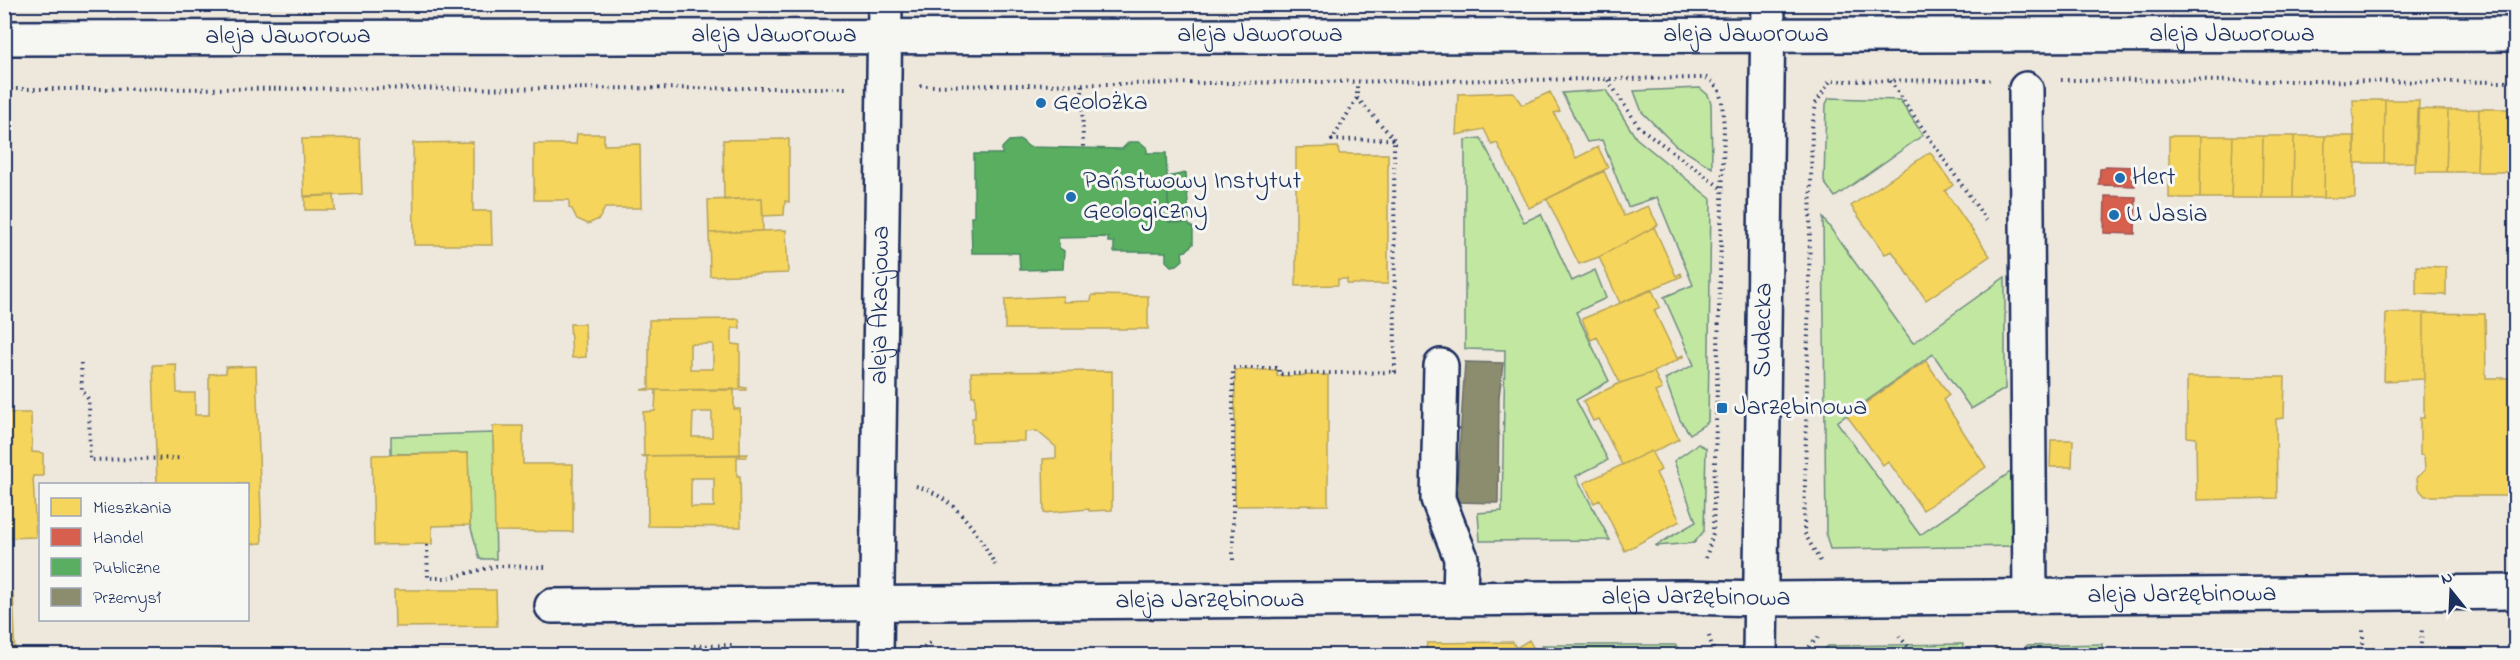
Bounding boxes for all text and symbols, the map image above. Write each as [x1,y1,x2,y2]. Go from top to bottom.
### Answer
street label: aleja Jaworowa [691,16,857,55]
street label: aleja Jaworowa [1177,16,1343,54]
street label: aleja Jaworowa [1663,16,1829,54]
street label: aleja Jaworowa [2149,16,2315,54]
street label: aleja Jaworowa [205,17,371,56]
place label: Geolożka [1053,84,1148,122]
marker: Geolożka [1034,96,1048,110]
place label: Hert [2132,159,2176,197]
place label: Państwowy Instytut Geologiczny [1083,163,1302,231]
marker: Hert [2113,171,2127,185]
marker: Państwowy Instytut Geologiczny [1064,190,1078,204]
place label: U Jasia [2126,196,2208,234]
marker: U Jasia [2107,208,2121,222]
street label: aleja Akacjowa [861,225,901,385]
street label: Sudecka [1744,282,1784,378]
place label: Jarzębinowa [1734,389,1867,427]
marker: Jarzębinowa [1715,401,1729,415]
legend [39,483,249,621]
text: Mieszkania [93,496,171,522]
text: Handel [93,526,143,552]
text: Publiczne [93,556,161,582]
north arrow [2421,561,2481,621]
text: N [2438,565,2456,592]
street label: aleja Jarzębinowa [2087,575,2277,615]
street label: aleja Jarzębinowa [1601,578,1791,618]
street label: aleja Jarzębinowa [1115,581,1305,621]
text: Przemysł [93,586,162,612]

